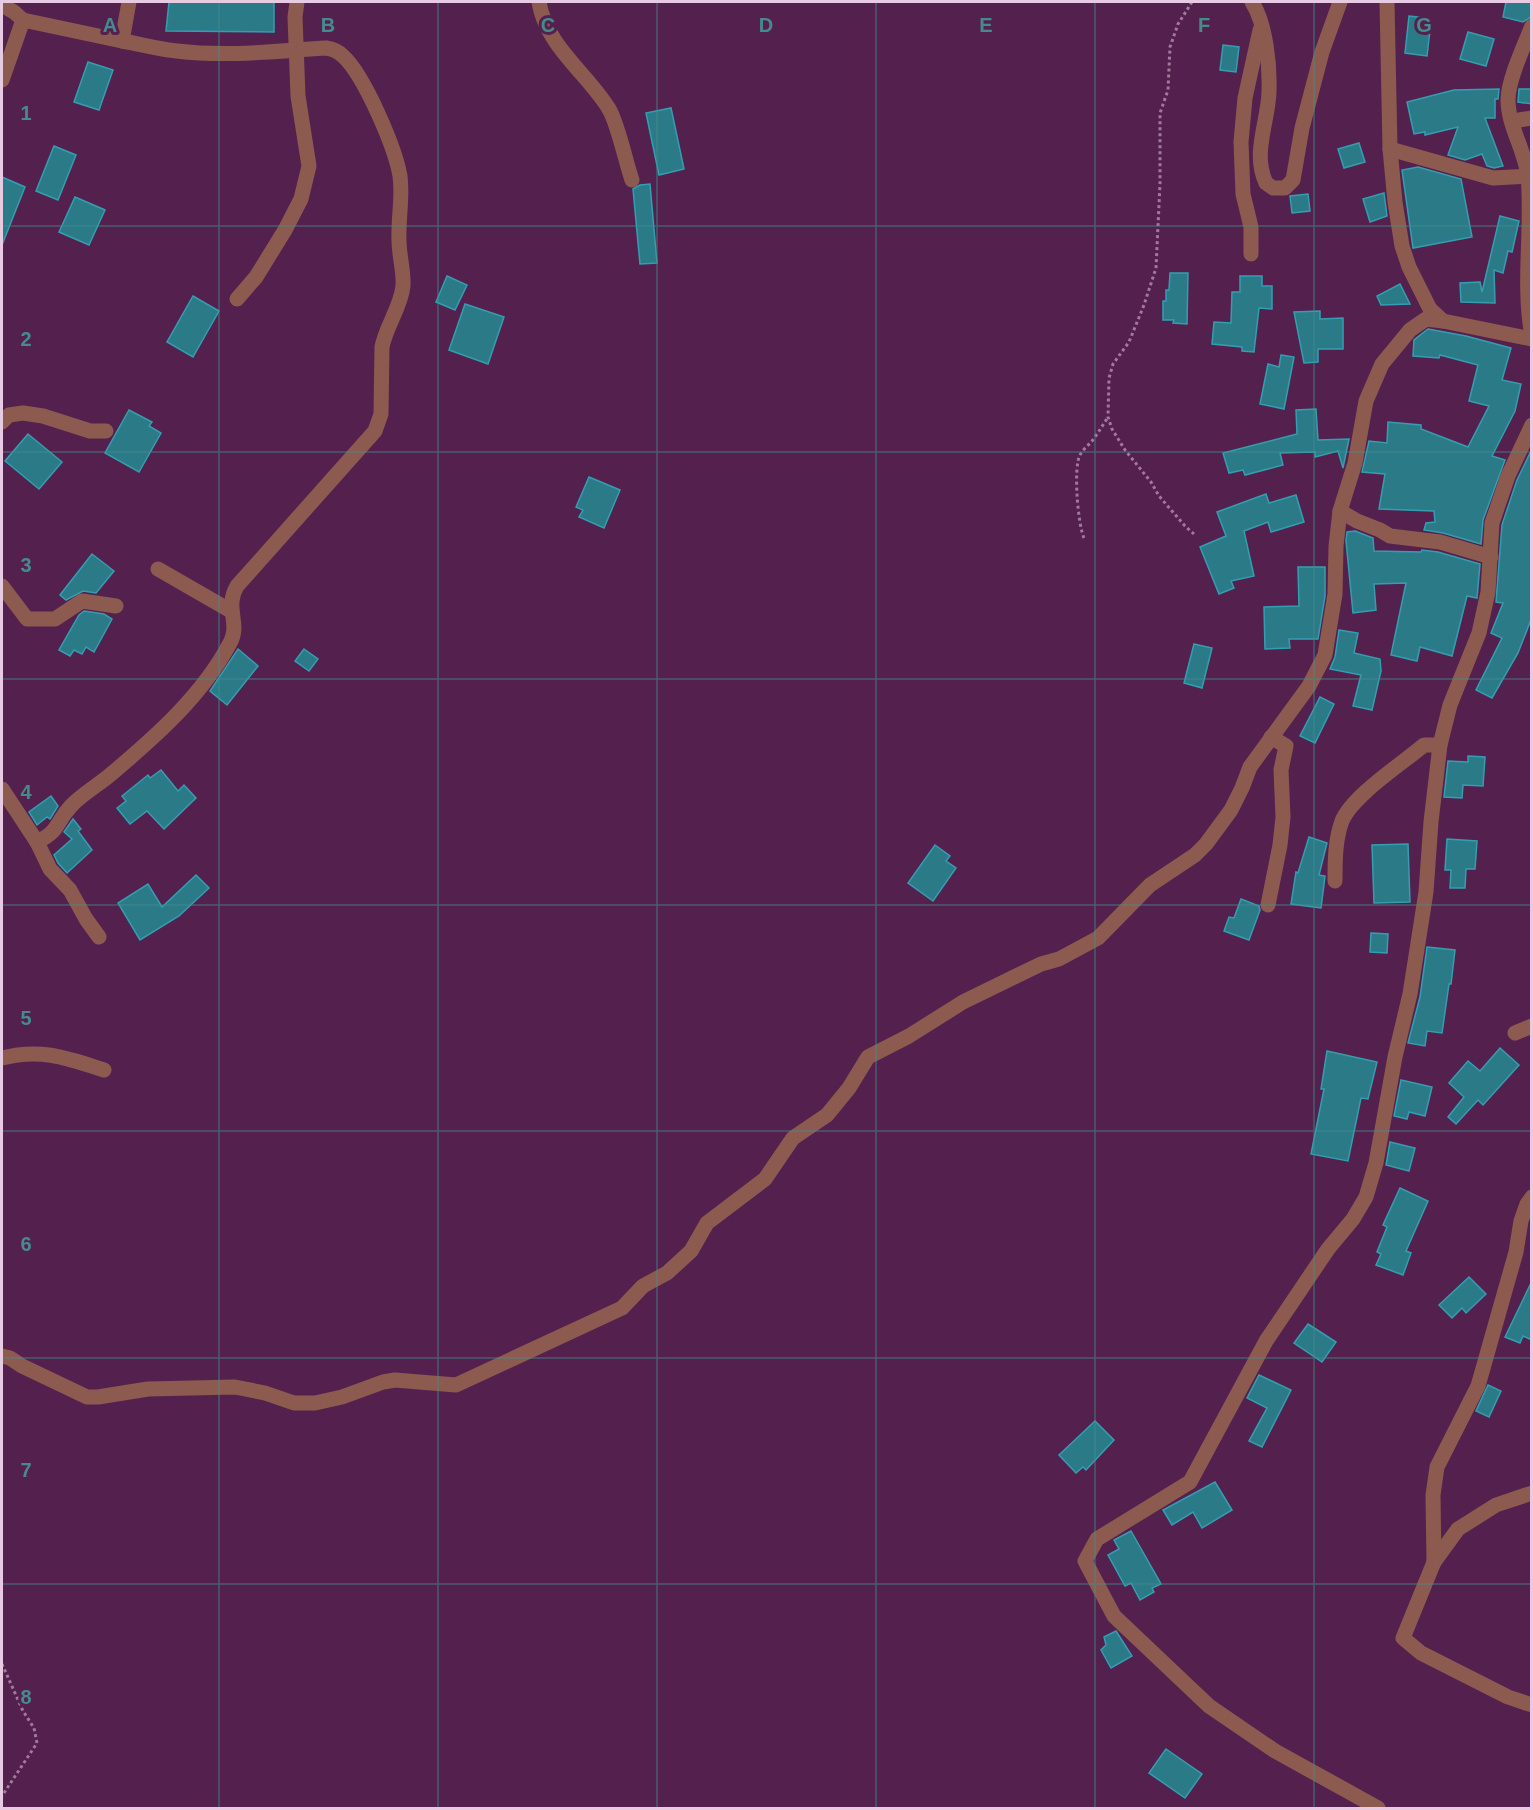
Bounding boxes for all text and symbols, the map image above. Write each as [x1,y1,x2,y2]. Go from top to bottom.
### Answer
text: A [103,14,117,36]
text: B [321,14,335,36]
text: C [541,14,555,36]
text: D [759,14,773,36]
text: E [979,14,993,36]
text: F [1198,14,1210,36]
text: G [1416,14,1432,36]
text: 1 [20,102,32,124]
text: 2 [20,328,32,350]
text: 3 [20,554,32,576]
text: 4 [20,781,32,803]
text: 5 [20,1007,32,1029]
text: 6 [20,1233,32,1255]
text: 7 [20,1459,32,1481]
text: 8 [20,1686,32,1708]

